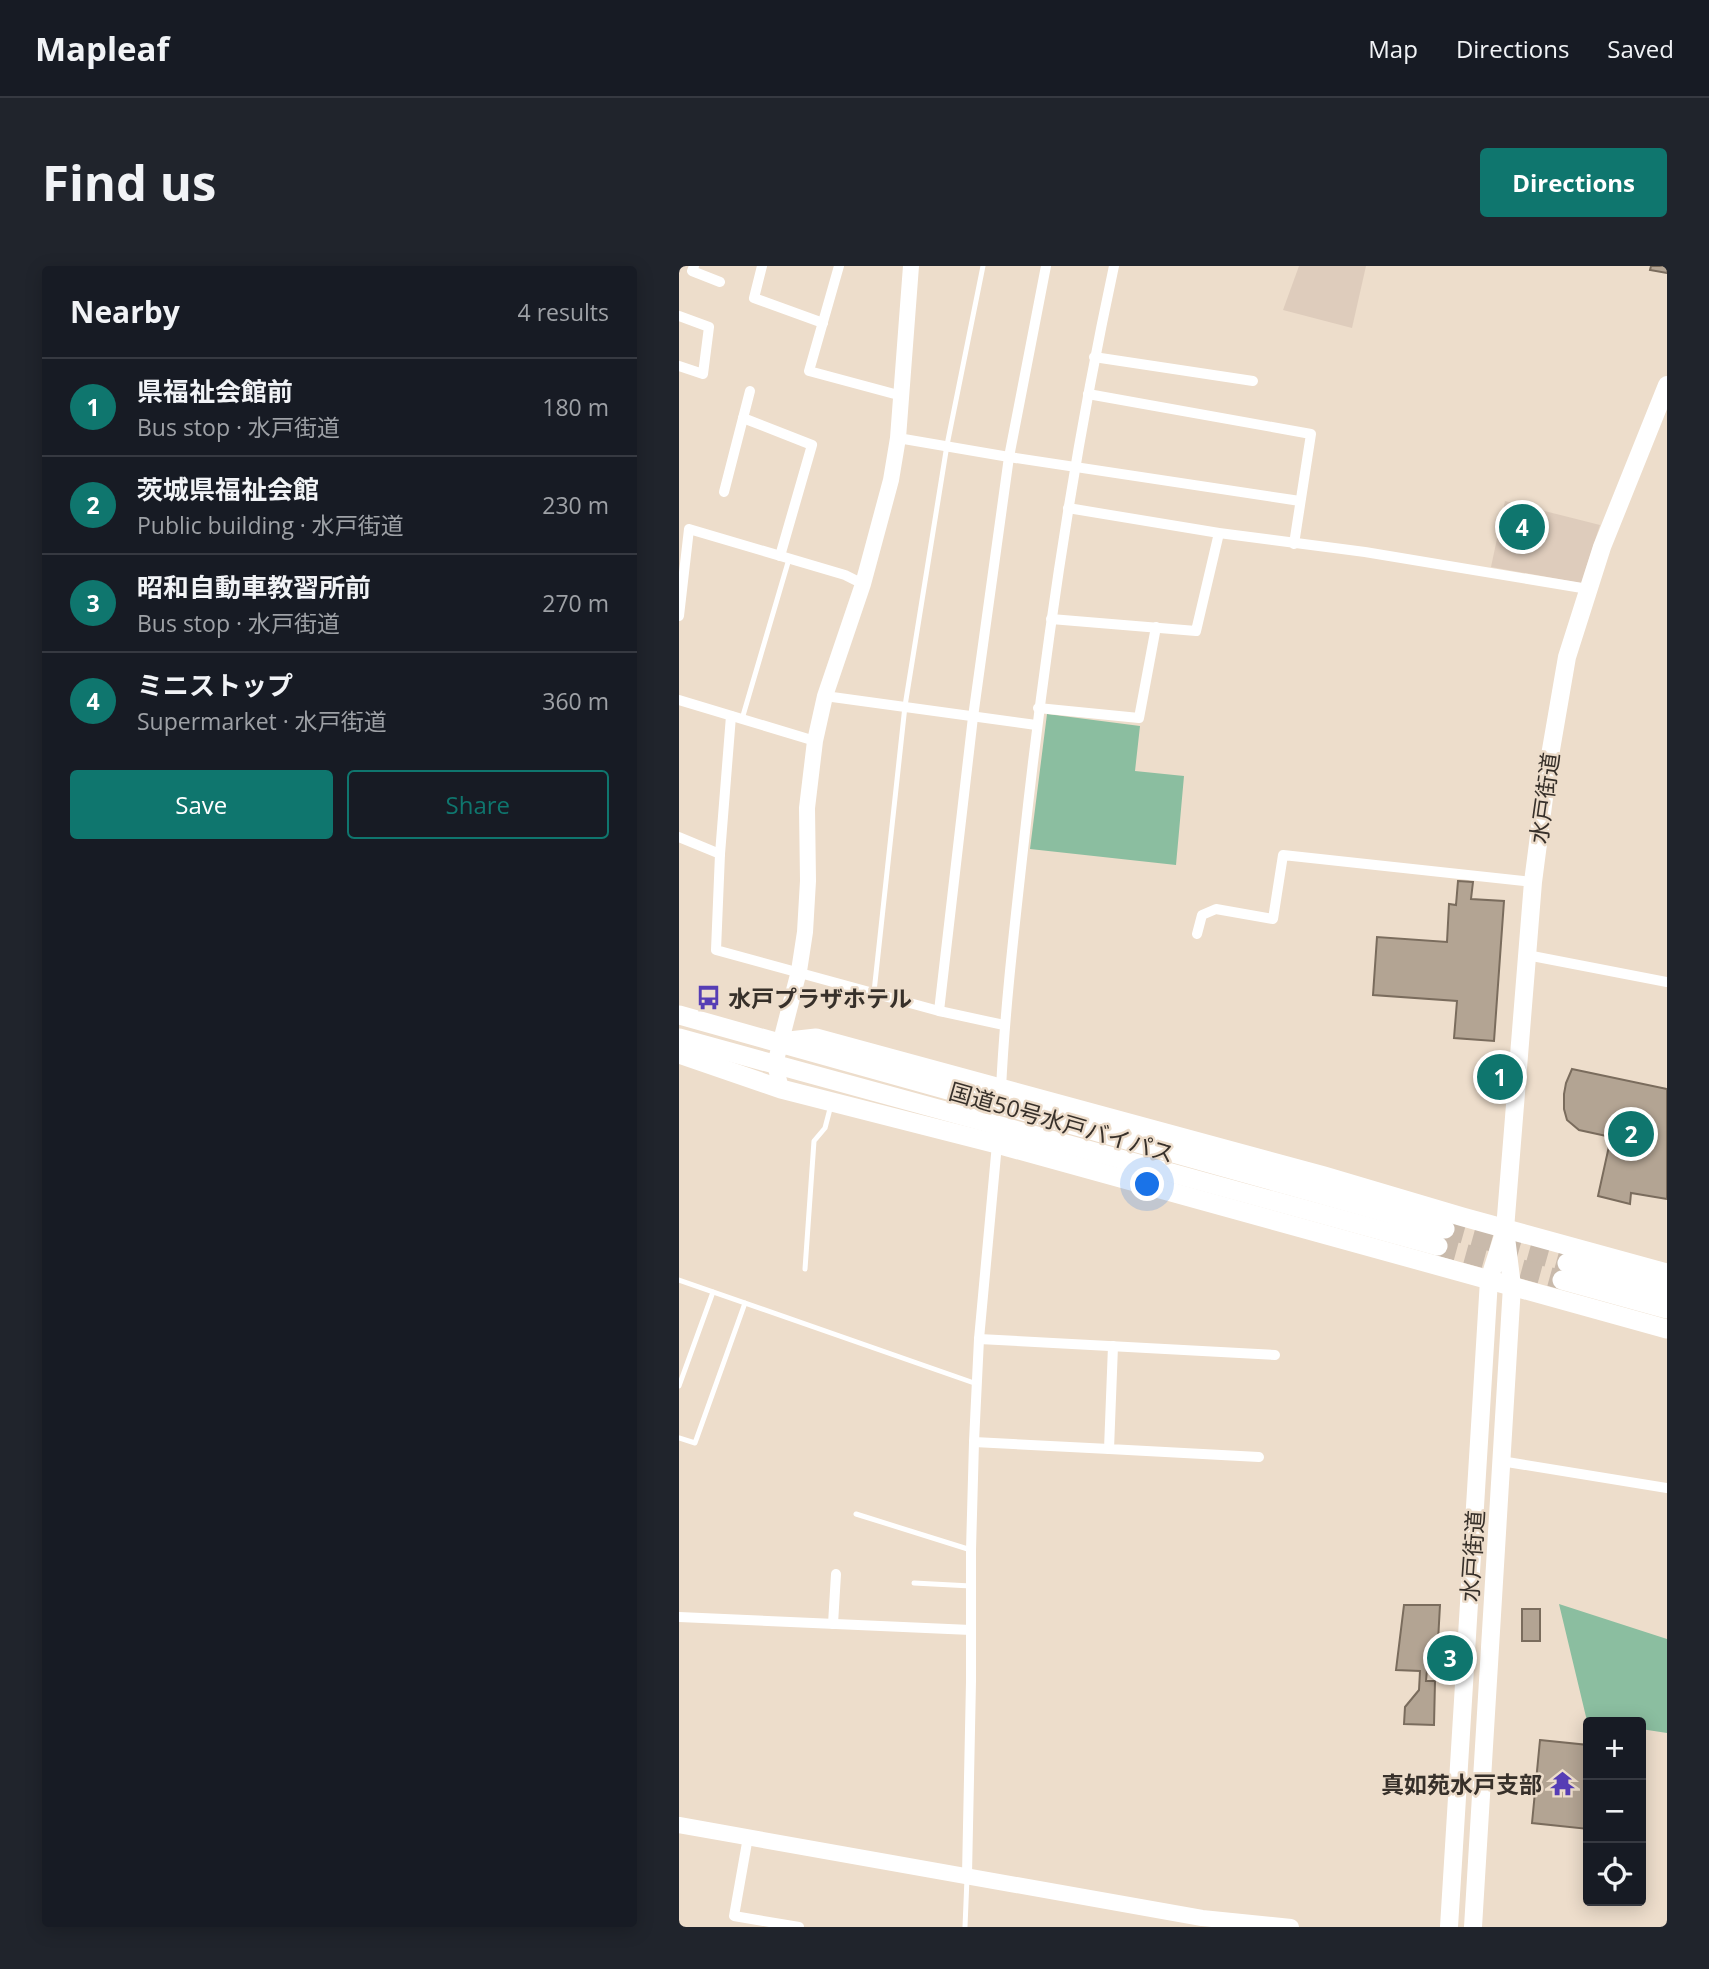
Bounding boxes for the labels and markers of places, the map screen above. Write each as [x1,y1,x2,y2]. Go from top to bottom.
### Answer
pin: 4 [1499,501,1545,553]
place label: 水戸プラザホテル [728,982,912,1014]
bus stop icon: 水戸プラザホテル [694,984,722,1012]
pin: 1 [1477,1051,1523,1103]
pin: 2 [1608,1108,1654,1160]
pin: 3 [1427,1632,1473,1684]
place label: 真如苑水戸支部 [1381,1768,1542,1800]
temple icon: 真如苑水戸支部 [1548,1770,1576,1798]

